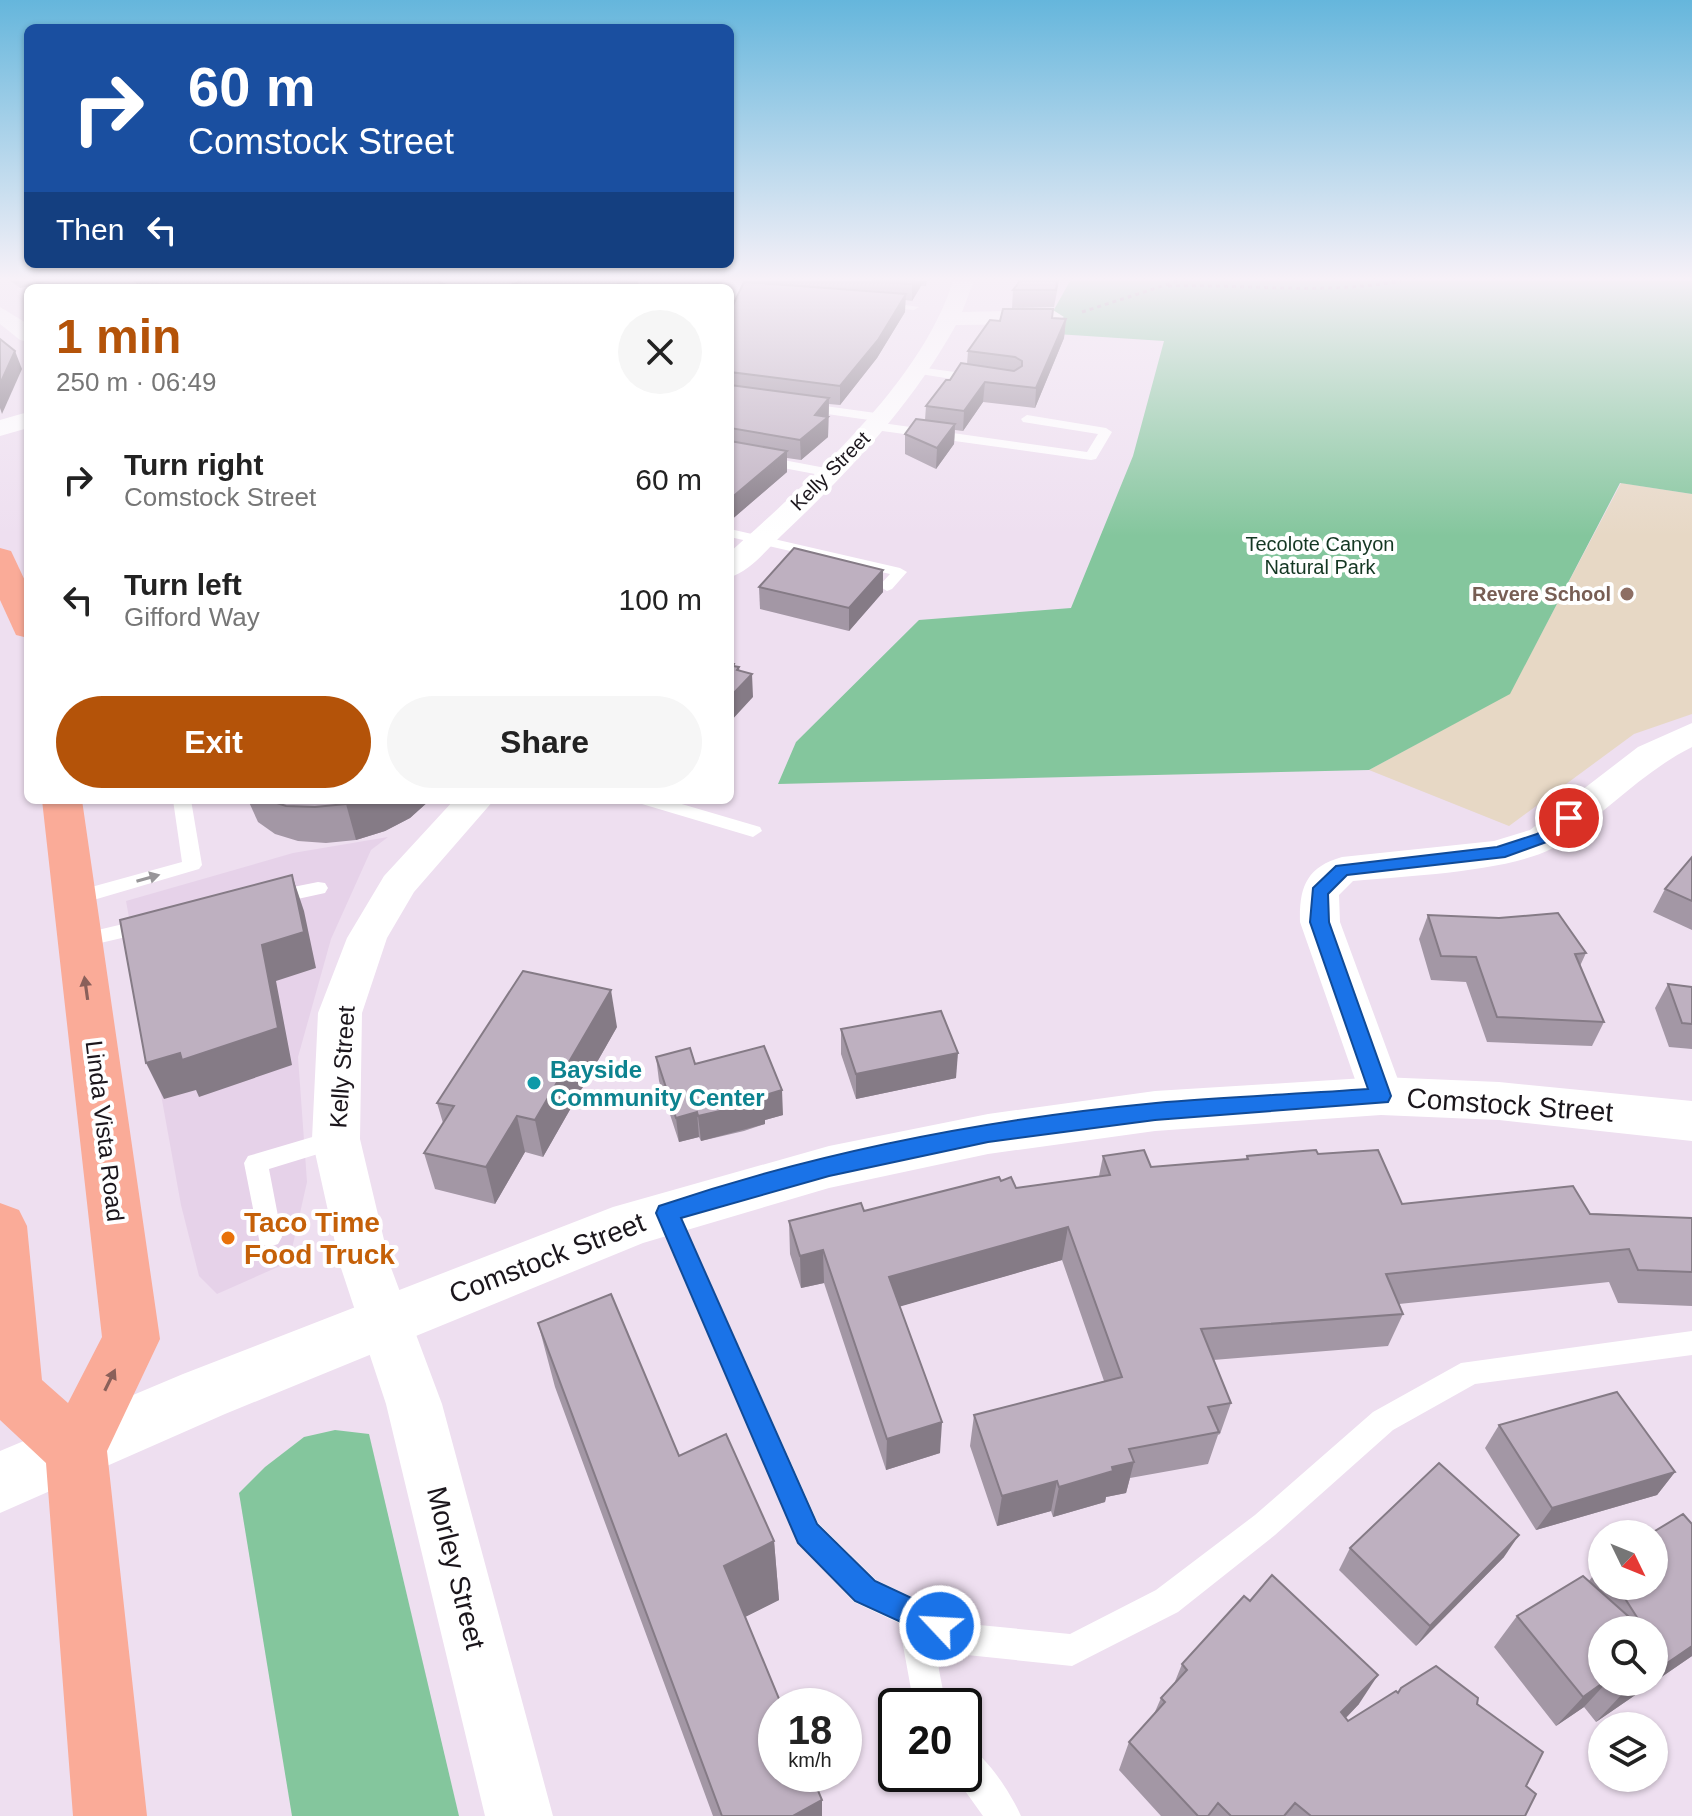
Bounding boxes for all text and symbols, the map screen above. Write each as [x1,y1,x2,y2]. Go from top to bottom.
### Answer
text: 60 m [188,55,316,118]
icon: right [56,56,160,160]
text: Comstock Street [188,121,454,162]
icon: left [140,208,184,252]
text: Then [56,213,124,246]
text: 1 min [56,310,181,363]
button: close [618,310,702,394]
text: 250 m · 06:49 [56,367,216,397]
street label: Kelly Street [786,427,874,515]
text: Turn right [124,448,263,481]
icon: right [56,458,100,502]
text: 60 m [635,463,702,496]
text: Comstock Street [124,482,316,512]
park label: Tecolote Canyon Natural Park [1246,533,1394,578]
text: Turn left [124,568,242,601]
icon: left [56,578,100,622]
text: 100 m [619,583,702,616]
place label: Revere School [1472,583,1611,605]
marker: Revere School [1618,585,1636,603]
text: Gifford Way [124,602,260,632]
button: Exit [56,696,371,788]
button: Share [387,696,702,788]
pin [1535,784,1603,852]
icon: arrive [1547,796,1591,840]
one-way arrow [136,871,160,884]
one-way arrow [79,975,92,1000]
street label: Kelly Street [324,1005,360,1129]
street label: Linda Vista Road [80,1039,130,1223]
place label: Bayside Community Center [550,1056,765,1111]
marker: Bayside Community Center [525,1074,543,1092]
street label: Comstock Street [1406,1082,1615,1128]
street label: Comstock Street [445,1206,649,1310]
place label: Taco Time Food Truck [244,1207,395,1270]
marker: Taco Time Food Truck [219,1229,237,1247]
one-way arrow [103,1369,117,1392]
street label: Morley Street [421,1483,491,1653]
north arrow [1588,1520,1668,1600]
map controls [1588,1520,1668,1792]
position arrow [898,1584,982,1668]
button: search [1588,1616,1668,1696]
speed limit sign: 20 [878,1688,982,1792]
text: 18 [788,1708,832,1752]
button: layers [1588,1712,1668,1792]
text: km/h [788,1749,832,1771]

